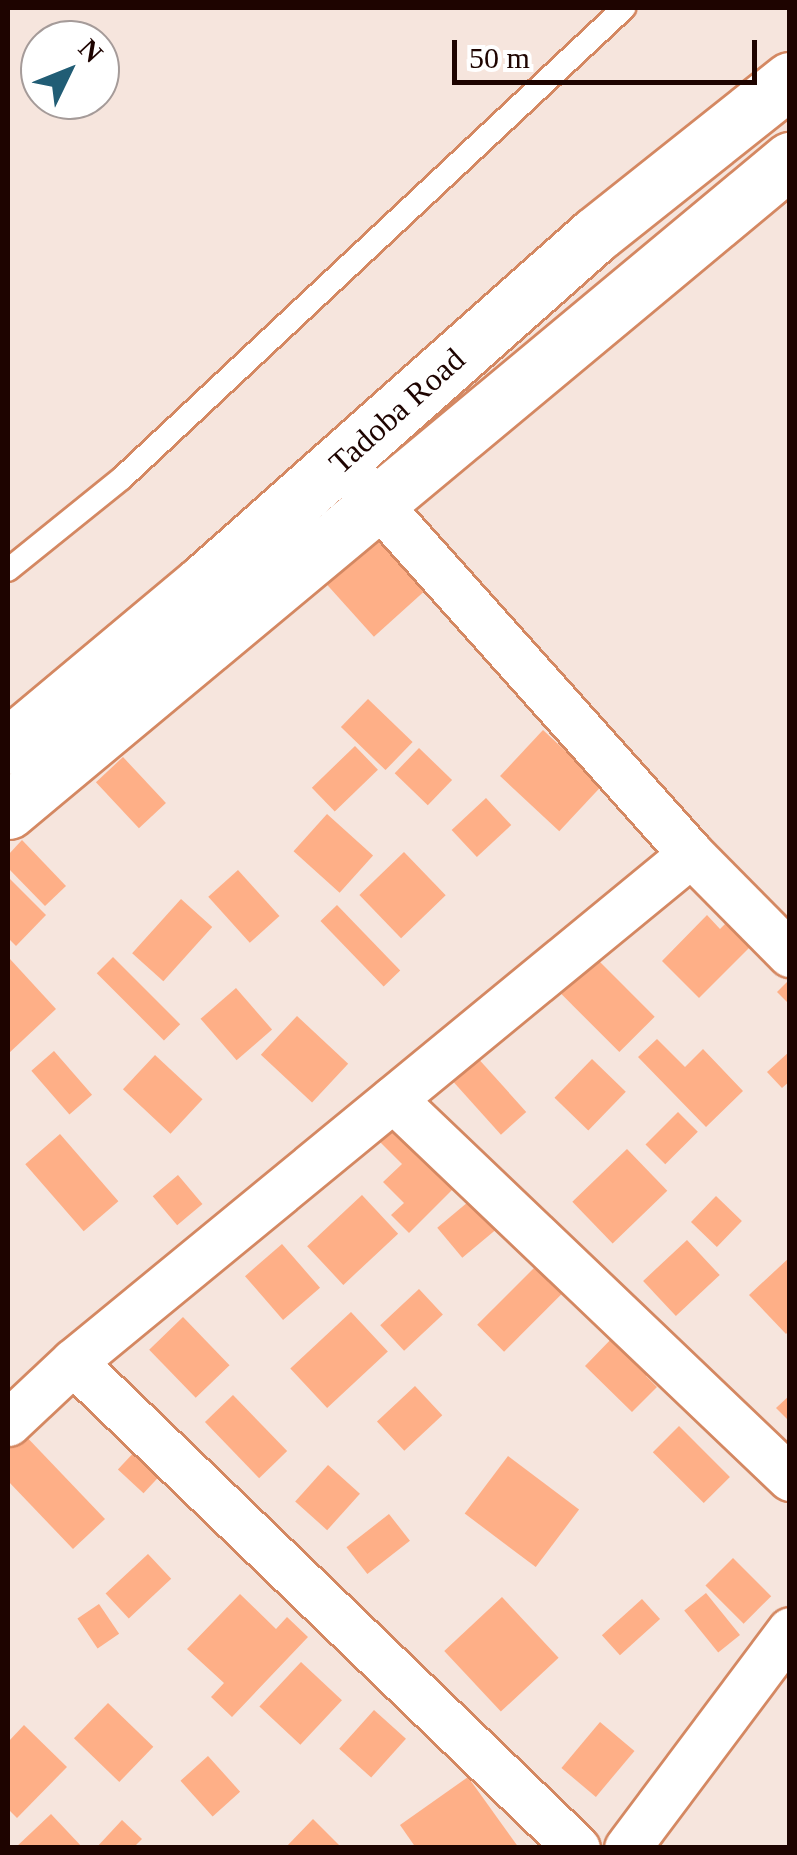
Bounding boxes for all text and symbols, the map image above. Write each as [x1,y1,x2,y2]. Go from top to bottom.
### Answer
north arrow [20,20,120,120]
scale bar [457,20,762,82]
text: N [73,33,109,69]
text: 50 m [469,41,530,74]
street label: Tadoba Road [321,340,473,482]

